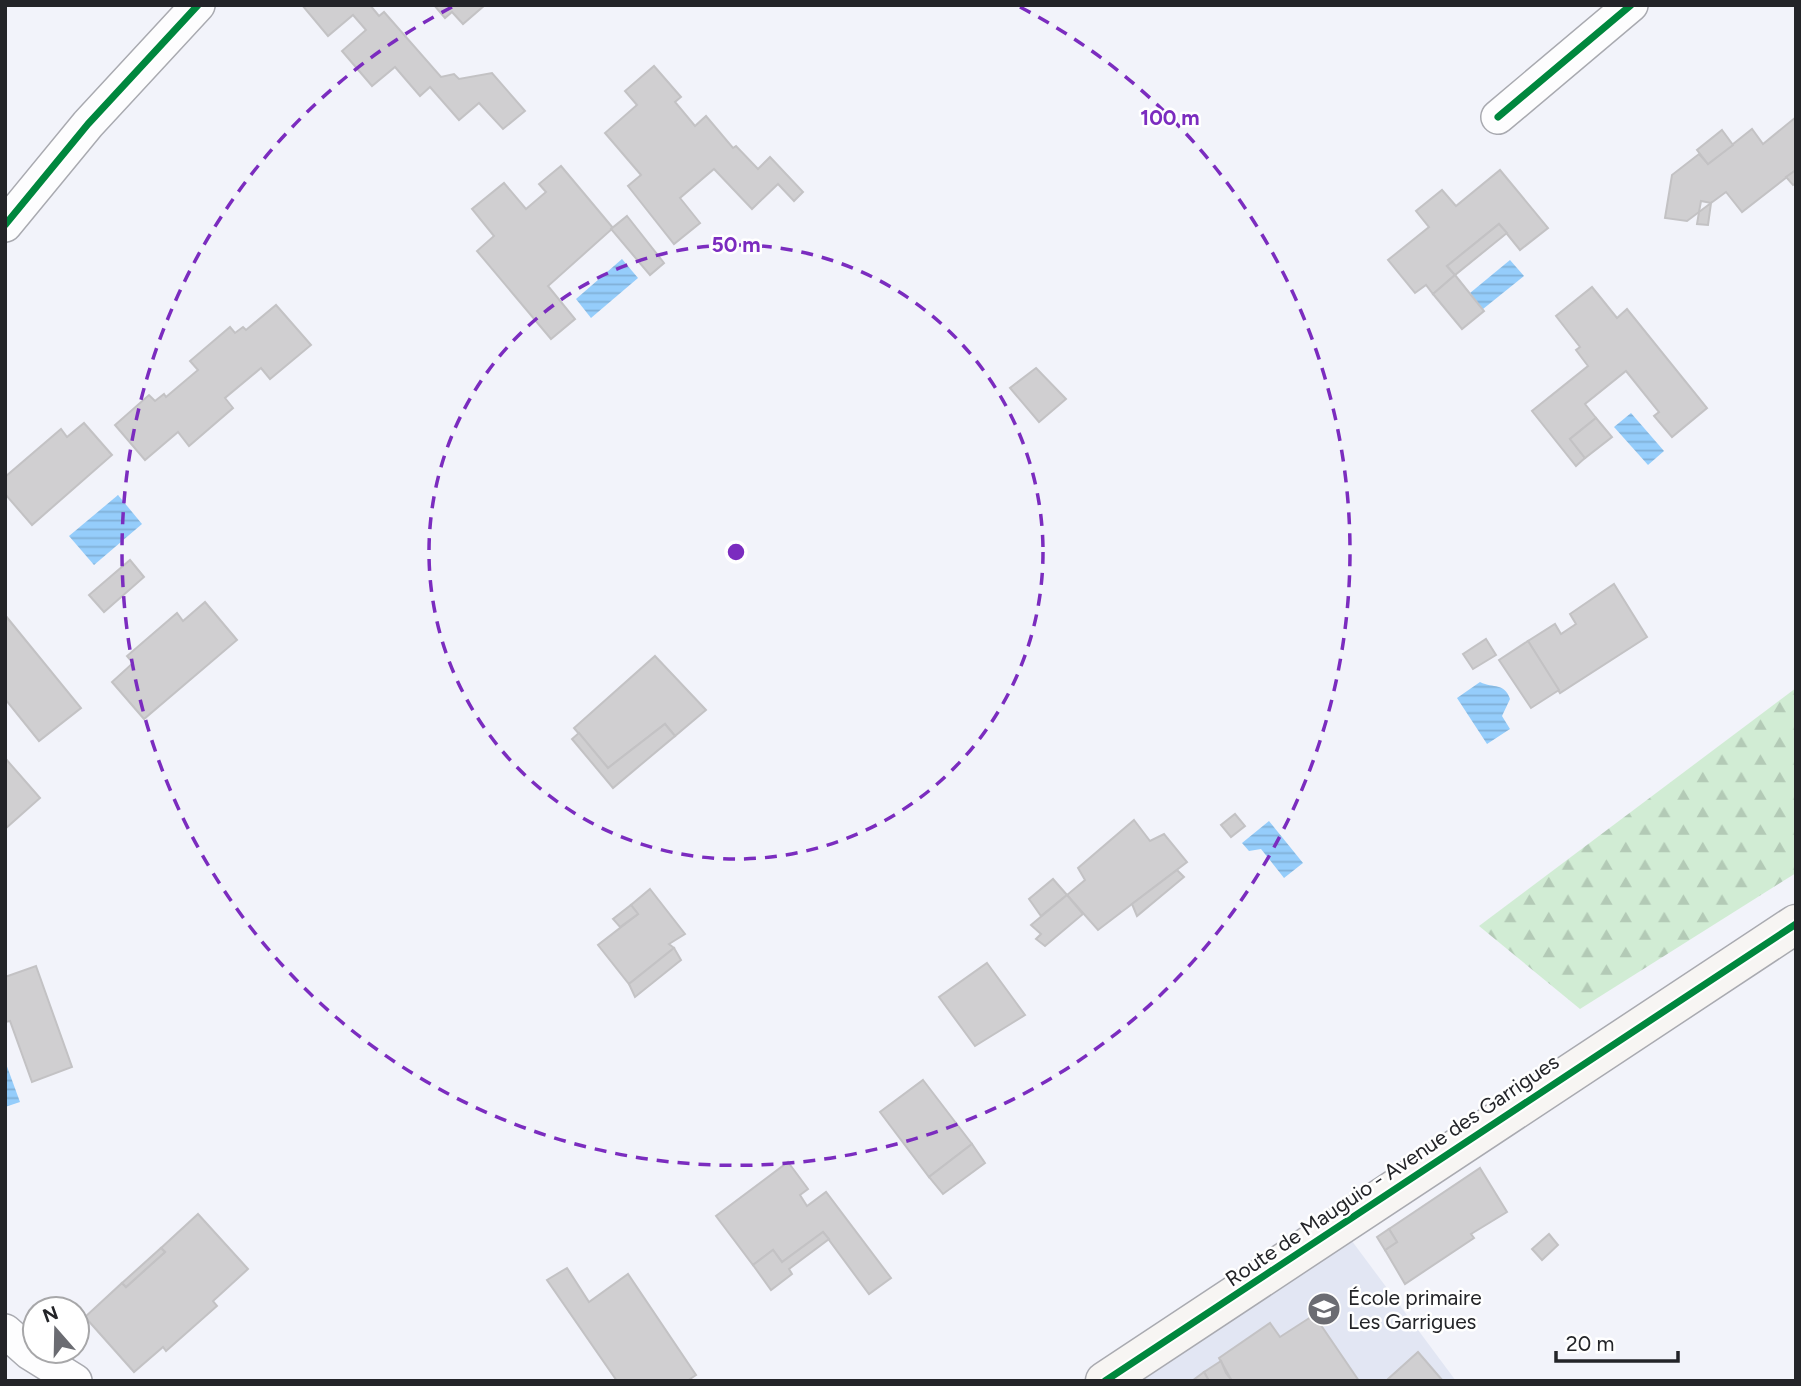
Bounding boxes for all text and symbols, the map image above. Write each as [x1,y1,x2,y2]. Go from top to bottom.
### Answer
text: 100 m [1140,105,1200,130]
text: 50 m [711,232,761,257]
centre of rings [724,540,748,564]
street label: Route de Mauguio - Avenue des Garrigues [1220,1049,1564,1291]
place label: École primaire Les Garrigues [1348,1285,1482,1334]
school or university icon: École primaire Les Garrigues [1305,1290,1343,1328]
north arrow [21,1295,91,1365]
text: N [40,1301,61,1328]
scale bar [1556,1320,1678,1364]
text: 20 m [1566,1331,1614,1356]

